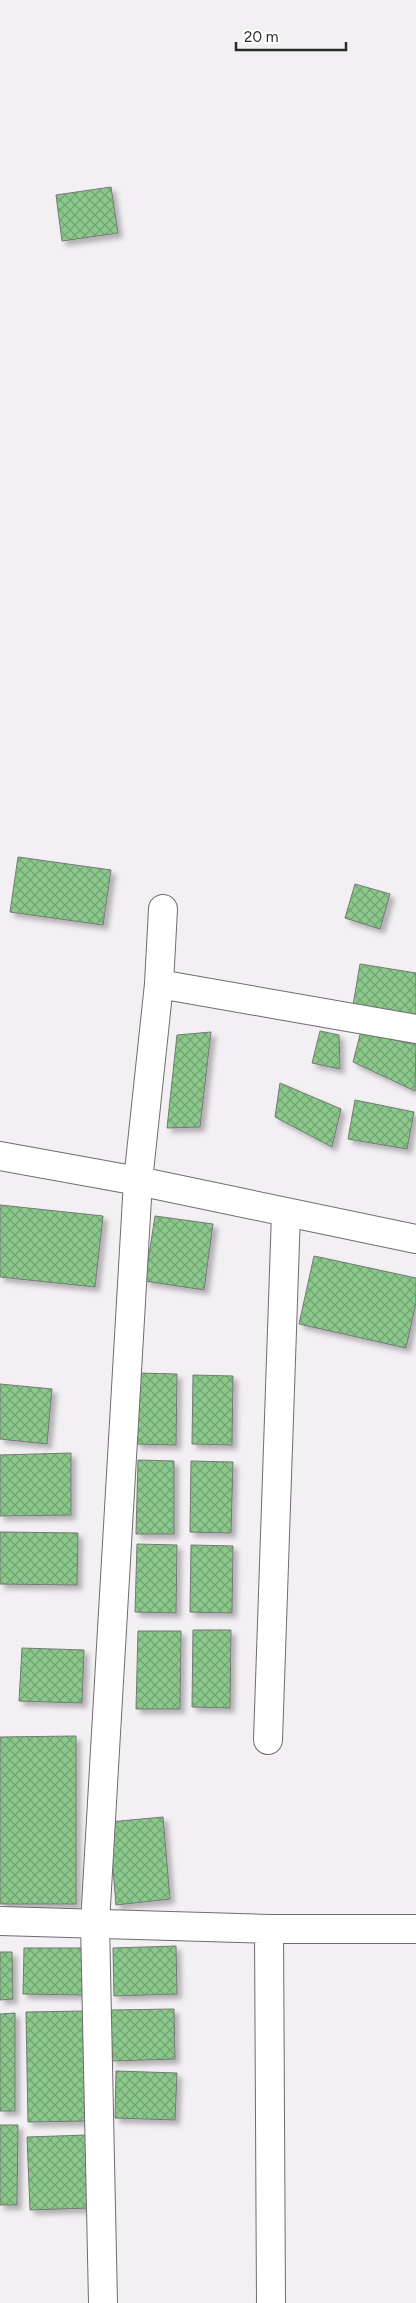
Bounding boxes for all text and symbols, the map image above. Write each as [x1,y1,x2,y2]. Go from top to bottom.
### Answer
scale bar [236,20,346,52]
text: 20 m [244,28,278,46]

